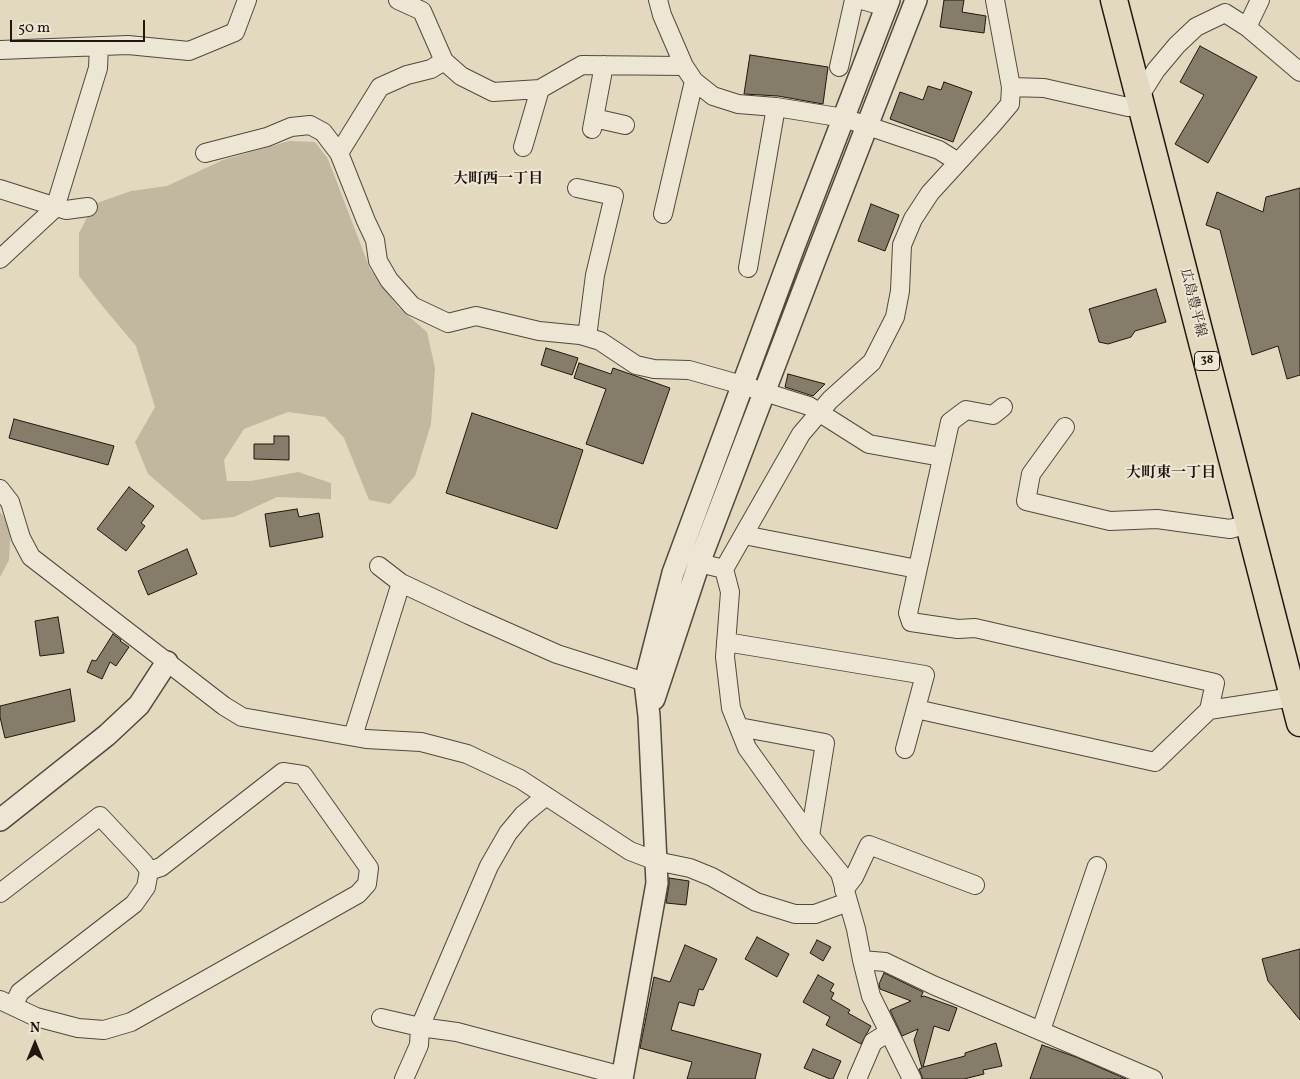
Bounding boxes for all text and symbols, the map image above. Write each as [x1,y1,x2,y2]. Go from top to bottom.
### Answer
scale bar [12,10,148,42]
text: 50 m [18,18,50,39]
district label: 大町西一丁目 [453,171,543,189]
street label: 広島豊平線 [1175,267,1209,339]
road number: 38 [1194,352,1220,371]
district label: 大町東一丁目 [1126,465,1216,483]
north arrow [10,1019,60,1069]
text: N [30,1019,40,1038]

